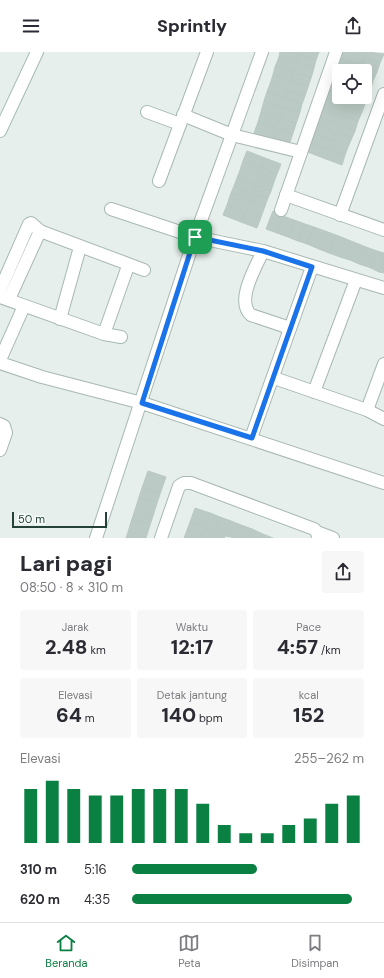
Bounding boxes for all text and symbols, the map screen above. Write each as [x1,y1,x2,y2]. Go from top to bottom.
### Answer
text: Sprintly [157,14,227,38]
icon: menu [20,15,42,37]
icon: share [342,15,364,37]
map controls [332,64,372,104]
button: locate [332,64,372,104]
pin [178,220,212,254]
icon: arrive [184,226,206,248]
scale bar [12,510,107,529]
text: 50 m [18,512,45,526]
text: Lari pagi [20,549,112,578]
button: share [322,551,364,593]
text: 08:50 · 8 × 310 m [20,579,123,596]
text: Jarak [62,620,89,634]
text: Waktu [176,620,208,634]
text: Pace [296,620,321,634]
text: 2.48 [45,634,87,660]
text: 12:17 [171,634,213,660]
text: 4:57 [277,634,318,660]
text: km [87,643,106,657]
text: /km [318,643,341,657]
text: Elevasi [58,688,93,702]
text: Detak jantung [157,688,227,702]
text: kcal [299,688,319,702]
text: 64 [56,702,82,728]
text: 140 [161,702,196,728]
text: 152 [293,702,324,728]
text: m [82,711,95,725]
text: bpm [196,711,223,725]
text: Elevasi [20,750,61,767]
text: 255–262 m [294,750,364,767]
text: 310 m [20,861,57,878]
text: 5:16 [84,861,107,878]
text: 620 m [20,891,60,908]
text: 4:35 [84,891,110,908]
tab: Beranda [45,932,87,970]
tab: Peta [178,932,201,970]
tab: Disimpan [291,932,339,970]

